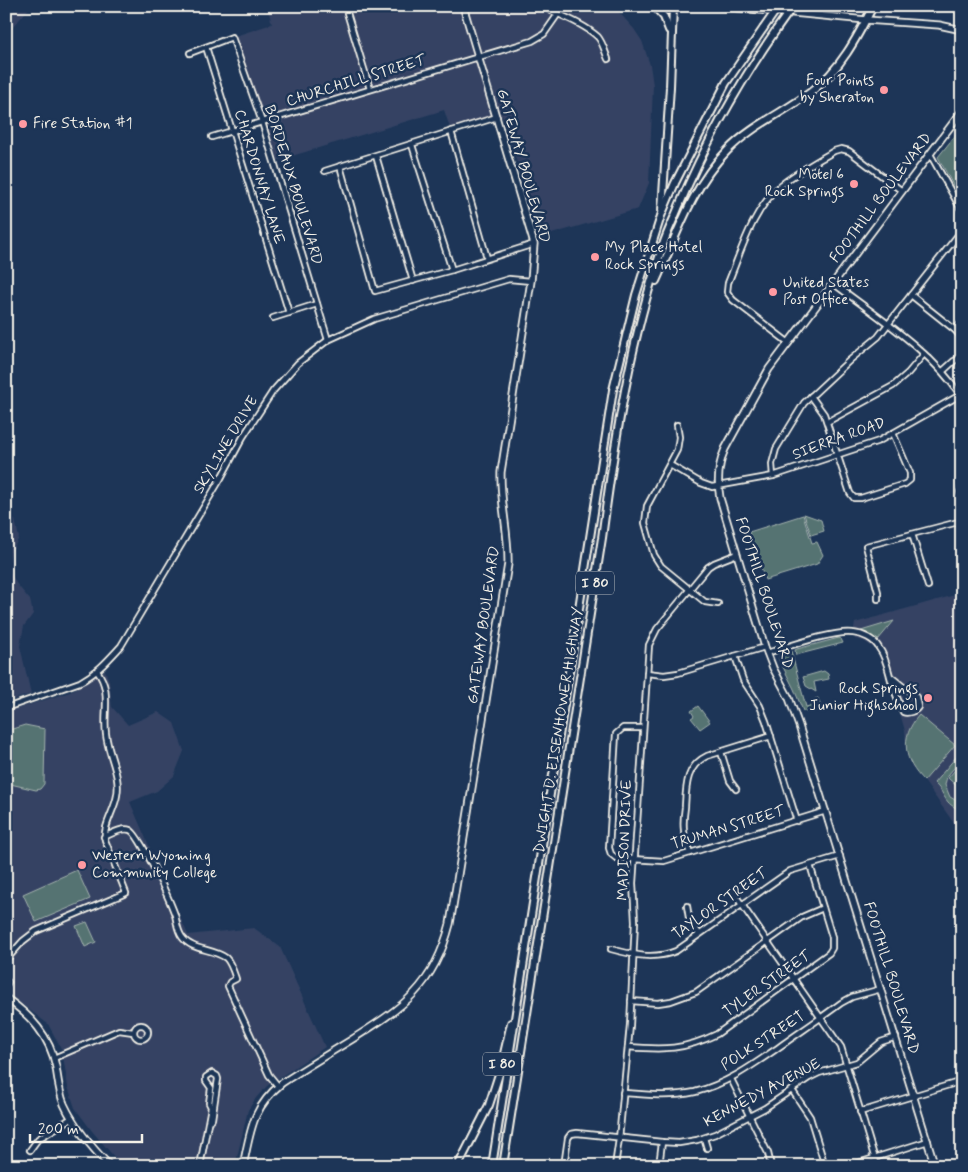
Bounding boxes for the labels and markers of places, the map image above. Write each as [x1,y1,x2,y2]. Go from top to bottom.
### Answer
place label: Four Points by Sheraton [800,71,874,108]
marker: Four Points by Sheraton [878,84,890,96]
place label: Fire Station #1 [33,114,132,134]
marker: Fire Station #1 [17,118,29,130]
place label: Motel 6 Rock Springs [765,165,844,203]
marker: Motel 6 Rock Springs [848,178,860,190]
place label: My Place Hotel Rock Springs [605,238,703,276]
marker: My Place Hotel Rock Springs [589,251,601,263]
place label: United States Post Office [783,273,870,310]
marker: United States Post Office [767,286,779,298]
place label: Rock Springs Junior Highschool [809,679,918,717]
marker: Rock Springs Junior Highschool [922,692,934,704]
place label: Western Wyoming Community College [92,846,217,883]
marker: Western Wyoming Community College [76,859,88,871]

